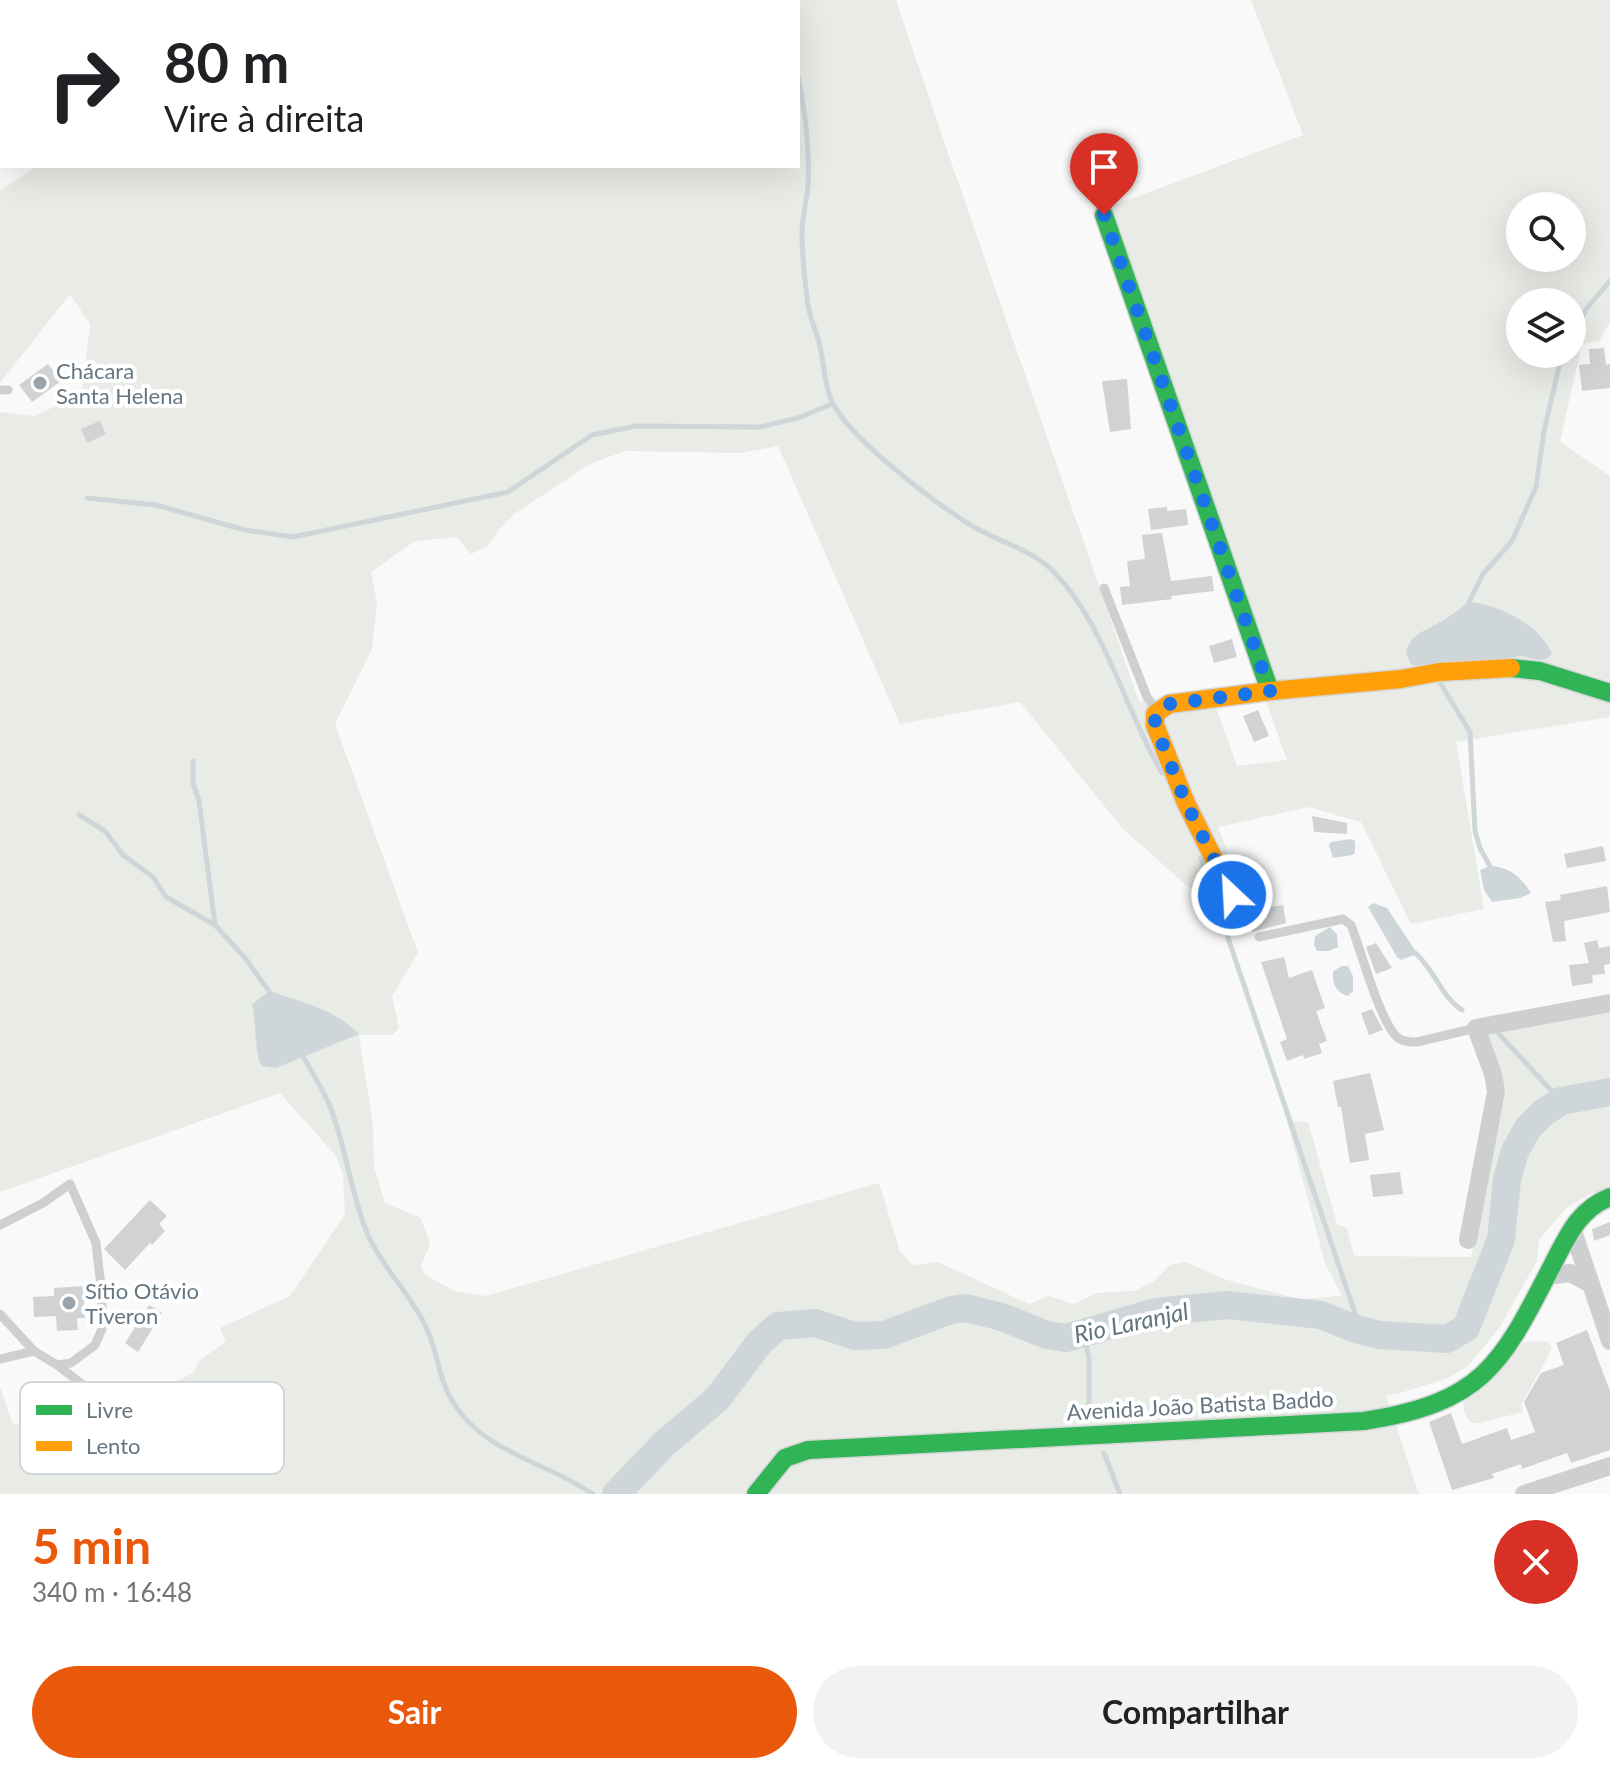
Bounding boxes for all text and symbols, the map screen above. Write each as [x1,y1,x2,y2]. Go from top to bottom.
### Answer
text: 80 m [164,28,289,95]
icon: right [32,32,136,136]
text: Vire à direita [164,96,364,140]
pin [1070,133,1138,215]
icon: arrive [1082,145,1126,189]
map controls [1506,192,1586,368]
button: search [1506,192,1586,272]
button: layers [1506,288,1586,368]
place label: Chácara Santa Helena [56,357,183,409]
marker: Chácara Santa Helena [31,374,49,392]
position arrow [1190,853,1274,937]
place label: Sítio Otávio Tiveron [85,1277,199,1329]
marker: Sítio Otávio Tiveron [60,1294,78,1312]
water label: Rio Laranjal [1071,1296,1192,1348]
legend [20,1382,284,1474]
street label: Avenida João Batista Baddo [1066,1385,1334,1425]
text: Livre [86,1396,133,1423]
text: Lento [86,1432,141,1459]
text: 5 min [32,1517,151,1574]
button: close [1494,1520,1578,1604]
text: 340 m · 16:48 [32,1576,192,1608]
button: Sair [32,1666,797,1758]
button: Compartilhar [813,1666,1578,1758]

